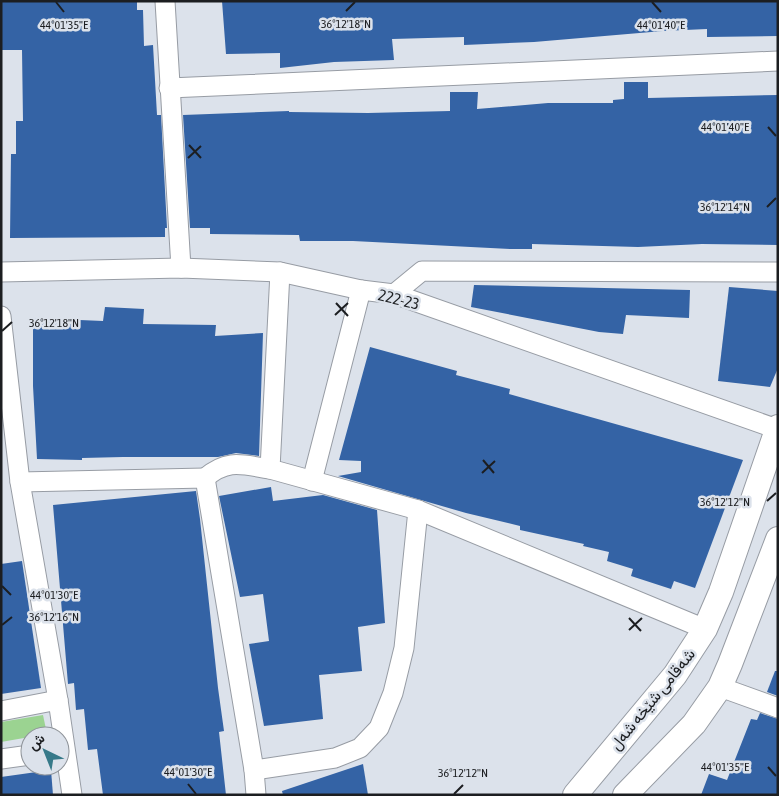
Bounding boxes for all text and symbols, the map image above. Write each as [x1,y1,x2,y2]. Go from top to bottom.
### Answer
text: 36°12'18"N [321,17,371,31]
text: 44°01'35"E [40,18,88,32]
text: 44°01'40"E [637,18,685,32]
text: 44°01'40"E [701,120,749,134]
text: 36°12'14"N [700,200,750,214]
street label: 222-23 [377,285,421,313]
text: 36°12'18"N [29,316,79,330]
text: 36°12'12"N [700,495,750,509]
text: 44°01'30"E [30,588,78,602]
text: 36°12'16"N [29,610,79,624]
street label: شەقامی شێخه‌ شه‌ل [606,645,700,754]
north arrow [20,726,70,776]
text: ش [25,730,49,754]
text: 44°01'35"E [701,760,749,774]
text: 44°01'30"E [164,765,212,779]
text: 36°12'12"N [438,766,488,780]

